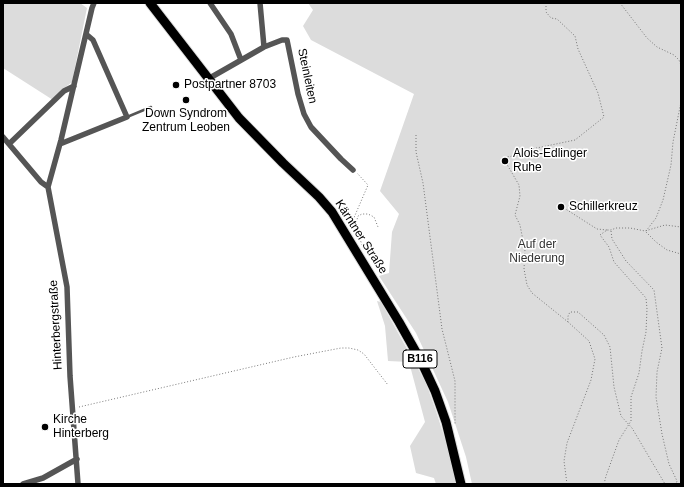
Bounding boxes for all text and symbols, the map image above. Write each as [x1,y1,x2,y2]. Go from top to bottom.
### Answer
street label: Steinleiten [294,47,320,105]
place label: Postpartner 8703 [184,78,276,92]
marker: Postpartner 8703 [171,80,181,90]
marker: Down Syndrom Zentrum Leoben [181,95,191,105]
place label: Down Syndrom Zentrum Leoben [142,107,230,135]
place label: Alois-Edlinger Ruhe [513,147,587,175]
marker: Alois-Edlinger Ruhe [500,156,510,166]
street label: Kärntner Straße [332,197,390,277]
place label: Schillerkreuz [569,200,638,214]
marker: Schillerkreuz [556,202,566,212]
park label: Auf der Niederung [509,238,565,266]
street label: Hinterbergstraße [46,280,66,370]
road number: B116 [403,350,437,368]
place label: Kirche Hinterberg [53,413,109,441]
marker: Kirche Hinterberg [40,422,50,432]

